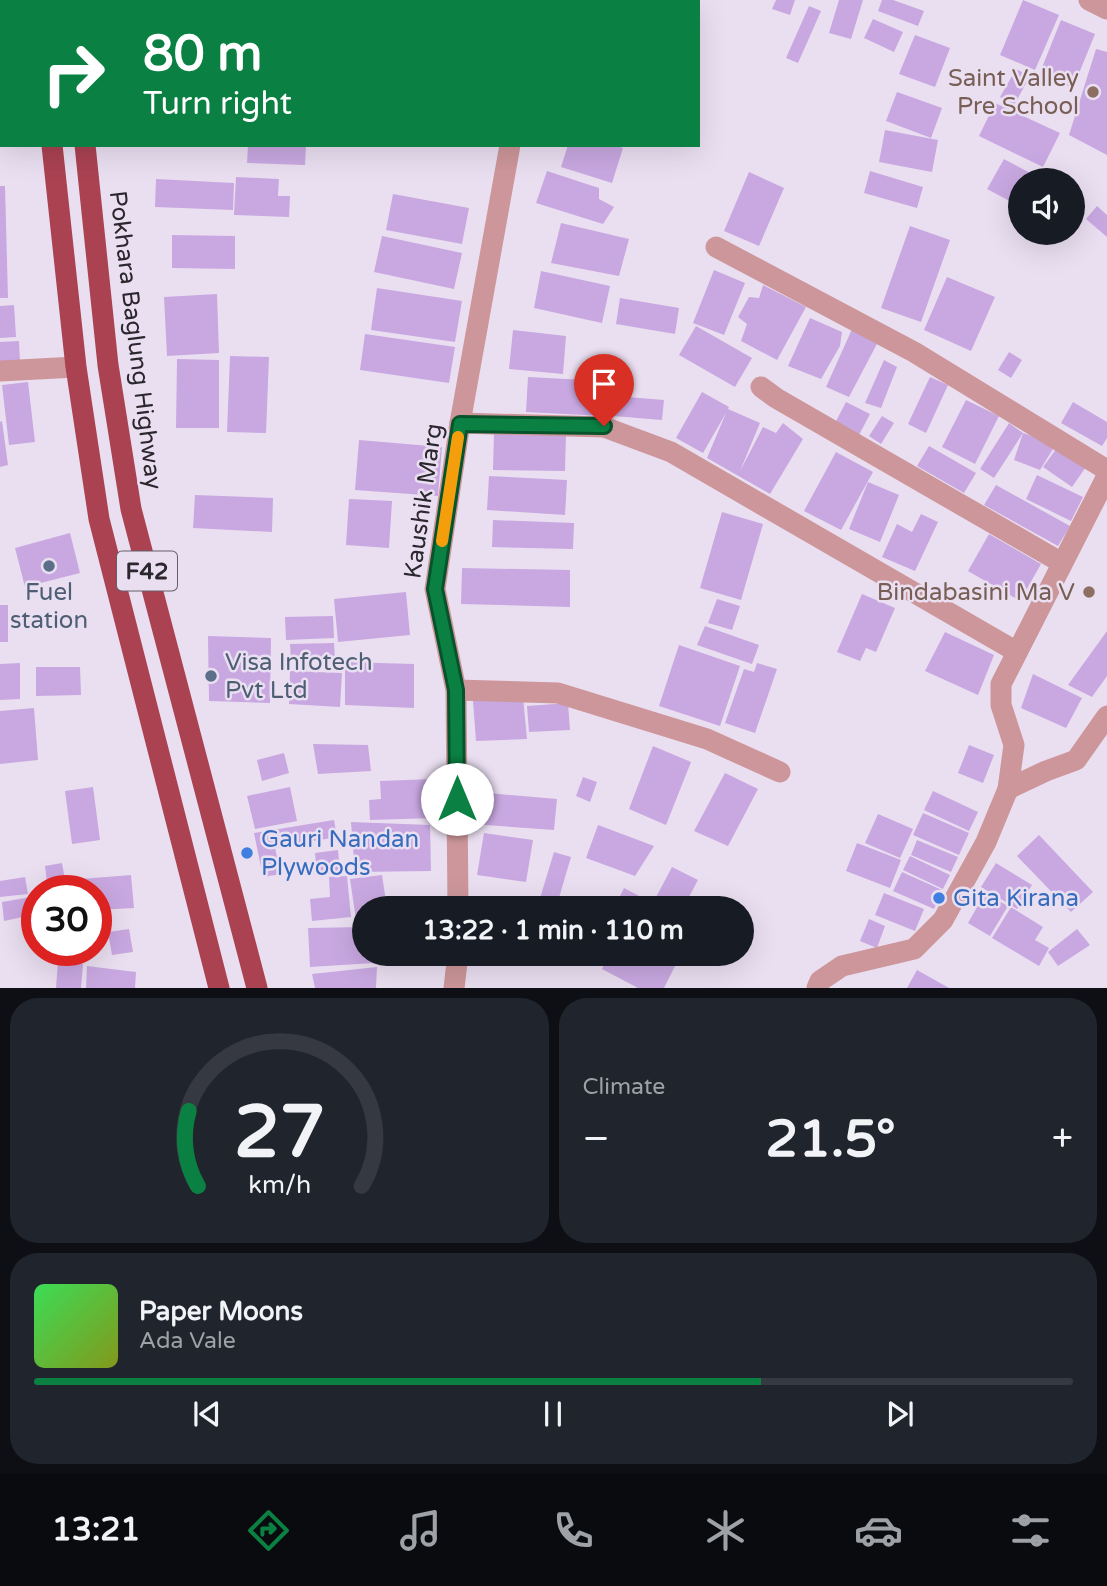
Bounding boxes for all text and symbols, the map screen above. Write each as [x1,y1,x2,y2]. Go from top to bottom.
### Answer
text: 80 m [143,25,262,84]
icon: right [28,28,119,119]
place label: Saint Valley Pre School [948,64,1079,121]
marker: Saint Valley Pre School [1085,84,1101,100]
text: Turn right [143,85,292,123]
map controls [1008,168,1085,245]
button: sound [1008,168,1085,245]
street label: Pokhara Baglung Highway [103,189,168,491]
pin [574,354,634,426]
icon: arrive [585,365,623,403]
street label: Kaushik Marg [398,422,449,580]
road number: F42 [117,552,177,590]
marker: Fuel station [41,558,57,574]
place label: Fuel station [10,578,88,635]
place label: Bindabasini Ma V [877,578,1075,607]
marker: Bindabasini Ma V [1081,584,1097,600]
place label: Visa Infotech Pvt Ltd [225,648,373,705]
marker: Visa Infotech Pvt Ltd [203,668,219,684]
position arrow [420,762,494,836]
place label: Gauri Nandan Plywoods [261,825,419,882]
marker: Gauri Nandan Plywoods [239,845,255,861]
speed limit sign: 30 [21,875,112,966]
place label: Gita Kirana [953,884,1079,913]
marker: Gita Kirana [931,890,947,906]
text: 13:22 · 1 min · 110 m [422,915,684,946]
text: Climate [583,1073,665,1101]
text: 27 [234,1090,325,1178]
text: 21.5° [766,1108,896,1171]
text: − [583,1116,610,1162]
text: + [1052,1116,1073,1162]
text: km/h [248,1170,311,1200]
text: Paper Moons [139,1296,303,1327]
text: Ada Vale [139,1327,236,1355]
icon: previous [188,1395,226,1433]
icon: pause [534,1395,572,1433]
icon: next [881,1395,919,1433]
icon: directions [244,1506,293,1555]
icon: music [396,1506,445,1555]
icon: phone [549,1506,598,1555]
icon: climate [701,1506,750,1555]
icon: car [854,1506,903,1555]
icon: filters [1006,1506,1055,1555]
text: 13:21 [52,1511,140,1549]

